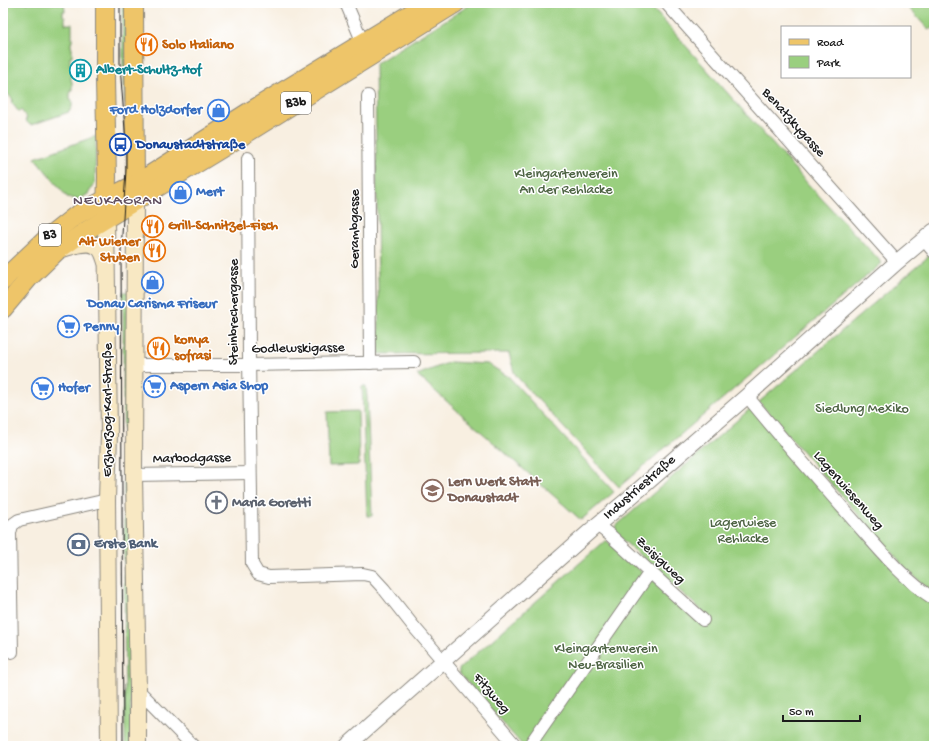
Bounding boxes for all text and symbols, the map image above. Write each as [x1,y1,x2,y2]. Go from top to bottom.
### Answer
legend [781,26,911,78]
restaurant icon: Solo Italiano [133,32,159,58]
place label: Solo Italiano [162,37,235,54]
text: Road [817,37,844,51]
building icon: Albert-Schultz-Hof [68,57,94,83]
text: Park [816,57,842,71]
place label: Albert-Schultz-Hof [95,62,203,79]
street label: Benatzkygasse [757,84,829,162]
road number: B3b [281,92,311,114]
shop icon: Ford Holzdorfer [205,97,231,123]
place label: Ford Holzdorfer [109,102,204,119]
bus stop icon: Donaustadtstraße [108,132,134,158]
place label: Donaustadtstraße [134,137,246,154]
park label: Kleingartenverein An der Rehlacke [514,166,618,199]
shop icon: Mert [168,179,194,205]
place label: Mert [196,184,225,201]
street label: Gerambgasse [347,189,364,269]
district label: NEUKAGRAN [73,192,163,210]
restaurant icon: Grill-Schnitzel-Fisch [139,213,165,239]
place label: Grill-Schnitzel-Fisch [168,218,279,235]
road number: B3 [39,224,61,246]
place label: Alt Wiener Stuben [78,234,142,267]
restaurant icon: Alt Wiener Stuben [142,237,168,263]
street label: Steinbrechergasse [226,258,243,365]
shop icon: Donau Carisma Friseur [139,269,165,295]
place label: Donau Carisma Friseur [85,296,219,313]
supermarket icon: Penny [56,314,82,340]
place label: Penny [83,319,119,336]
place label: konya sofrasi [174,332,212,365]
restaurant icon: konya sofrasi [146,335,172,361]
street label: Godlewskigasse [251,340,345,358]
street label: Erzherzog-Karl-Straße [100,342,117,477]
supermarket icon: Aspern Asia Shop [141,373,167,399]
supermarket icon: Hofer [30,375,56,401]
place label: Aspern Asia Shop [169,378,268,395]
place label: Hofer [58,380,92,397]
park label: Siedlung Mexiko [815,401,909,418]
street label: Lagerwiesenweg [809,448,887,534]
street label: Marbodgasse [153,450,232,468]
street label: Industriestraße [600,451,680,524]
place label: Lern Werk Statt Donaustadt [446,474,542,507]
school or university icon: Lern Werk Statt Donaustadt [420,477,446,503]
church icon: Maria Goretti [204,490,230,516]
place label: Maria Goretti [232,495,311,512]
park label: Lagerwiese Rehlacke [710,515,777,548]
bank icon: Erste Bank [65,531,91,557]
street label: Zeisigweg [632,534,688,588]
place label: Erste Bank [94,536,159,553]
park label: Kleingartenverein Neu-Brasilien [554,641,658,674]
street label: Fitzweg [468,670,513,718]
scale bar [783,697,860,723]
text: 50 m [789,706,814,720]

